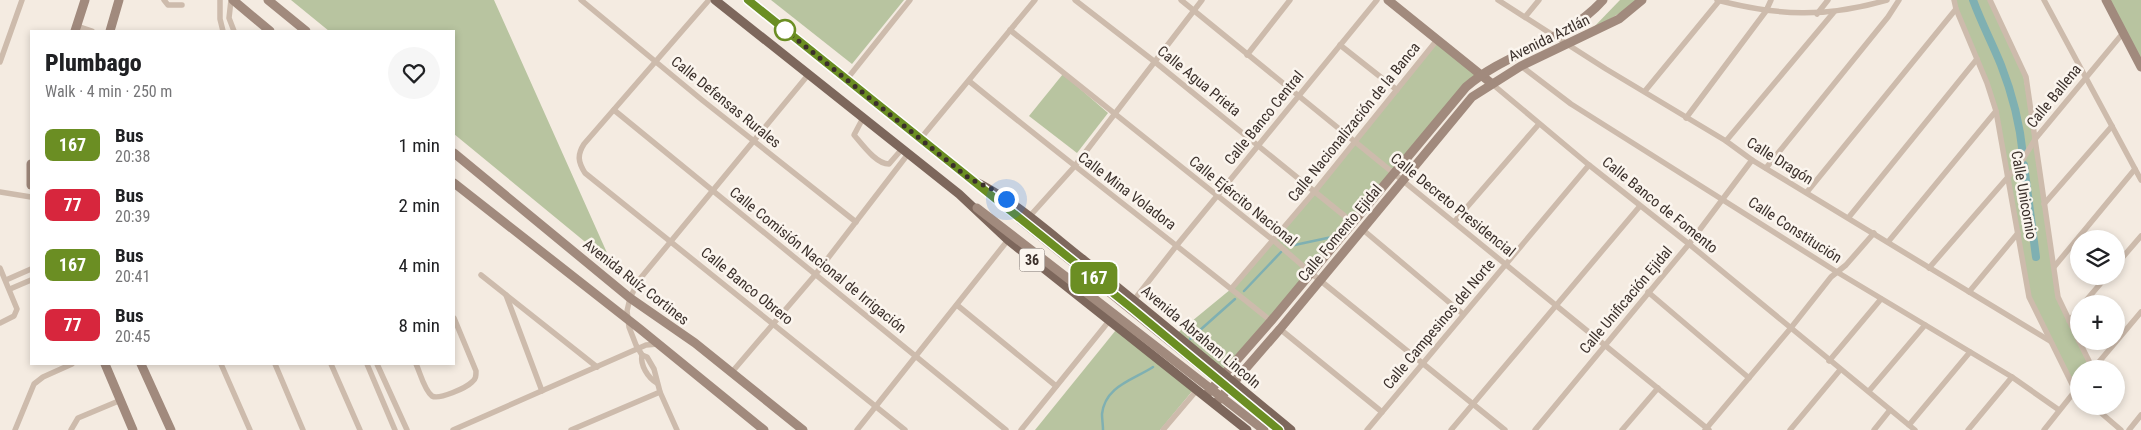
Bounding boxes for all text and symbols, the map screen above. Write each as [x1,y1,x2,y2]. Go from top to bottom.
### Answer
street label: Avenida Aztlán [1505,11,1593,65]
unlabelled marker [774,19,796,41]
street label: Calle Nacionalización de la Banca [1284,39,1424,205]
street label: Calle Agua Prieta [1154,42,1244,120]
button: heart [388,47,440,99]
text: Plumbago [45,49,142,77]
street label: Calle Defensas Rurales [668,52,785,152]
street label: Calle Ballena [2023,60,2085,132]
street label: Calle Banco Central [1221,67,1307,169]
text: Walk · 4 min · 250 m [45,82,172,101]
text: Bus [115,124,144,147]
street label: Calle Dragón [1743,133,1817,189]
text: 167 [59,134,86,155]
text: 1 min [398,134,440,157]
text: 20:38 [115,147,150,166]
street label: Calle Mina Voladora [1074,148,1180,234]
street label: Calle Decreto Presidencial [1387,149,1519,261]
street label: Calle Unicornio [2007,149,2041,241]
street label: Calle Ejército Nacional [1186,152,1300,250]
street label: Calle Banco de Fomento [1599,153,1721,257]
street label: Calle Fomento Ejidal [1294,181,1386,285]
street label: Calle Comisión Nacional de Irrigación [726,183,910,337]
text: Bus [115,184,144,207]
your location [994,187,1019,212]
street label: Calle Constitución [1745,193,1845,267]
text: 77 [63,194,82,215]
text: 2 min [398,194,440,217]
text: 20:39 [115,207,150,226]
map controls [2070,230,2125,415]
button: layers [2070,230,2125,285]
street label: Avenida Ruíz Cortines [580,235,693,329]
street label: Calle Banco Obrero [697,243,797,329]
street label: Calle Unificación Ejidal [1576,243,1676,357]
text: Bus [115,244,144,267]
road number: 36 [1020,248,1044,272]
text: 167 [59,254,86,275]
text: 4 min [398,254,440,277]
street label: Calle Campesinos del Norte [1379,255,1499,393]
line badge: 167 [1065,262,1123,294]
text: 20:41 [115,267,150,286]
text: 167 [1080,267,1108,288]
street label: Avenida Abraham Lincoln [1138,282,1264,392]
button: + [2070,295,2125,350]
text: Bus [115,304,144,327]
text: 77 [63,314,82,335]
text: 8 min [398,314,440,337]
text: 20:45 [115,327,150,346]
button: − [2070,360,2125,415]

